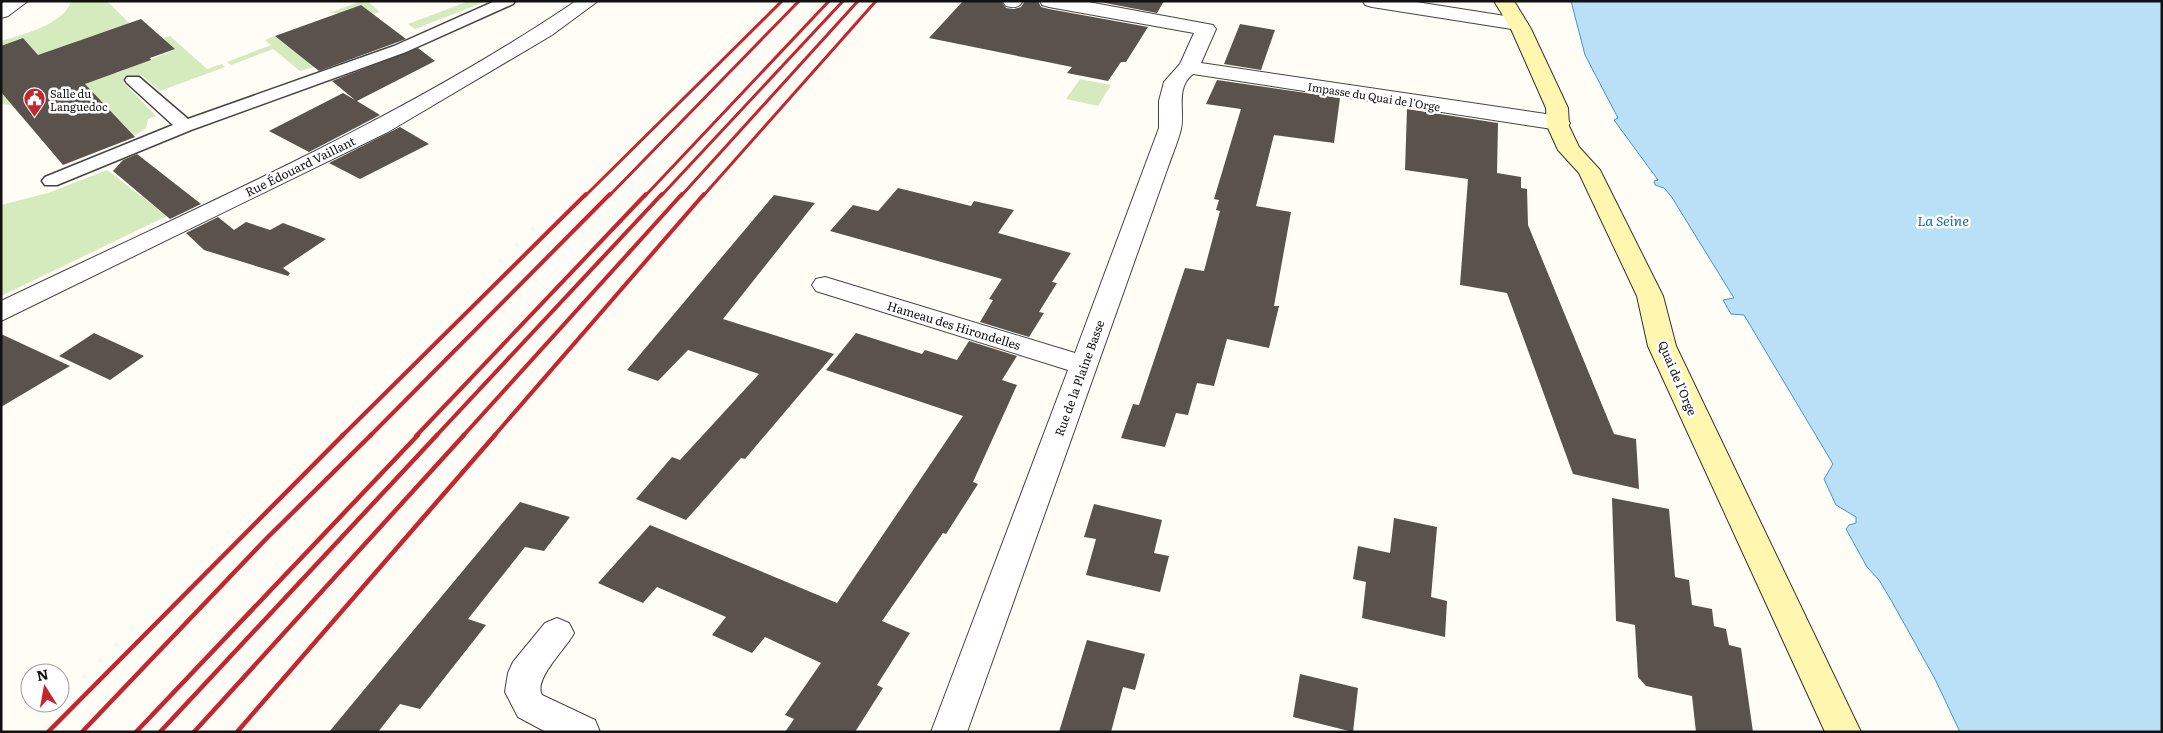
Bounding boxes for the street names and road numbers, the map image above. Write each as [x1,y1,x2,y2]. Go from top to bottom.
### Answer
street label: Impasse du Quai de l'Orge [1306,78,1442,114]
street label: Rue Édouard Vaillant [242,131,358,201]
street label: Hameau des Hirondelles [885,296,1023,354]
street label: Rue de la Plaine Basse [1050,317,1108,439]
street label: Quai de l'Orge [1654,338,1702,418]

